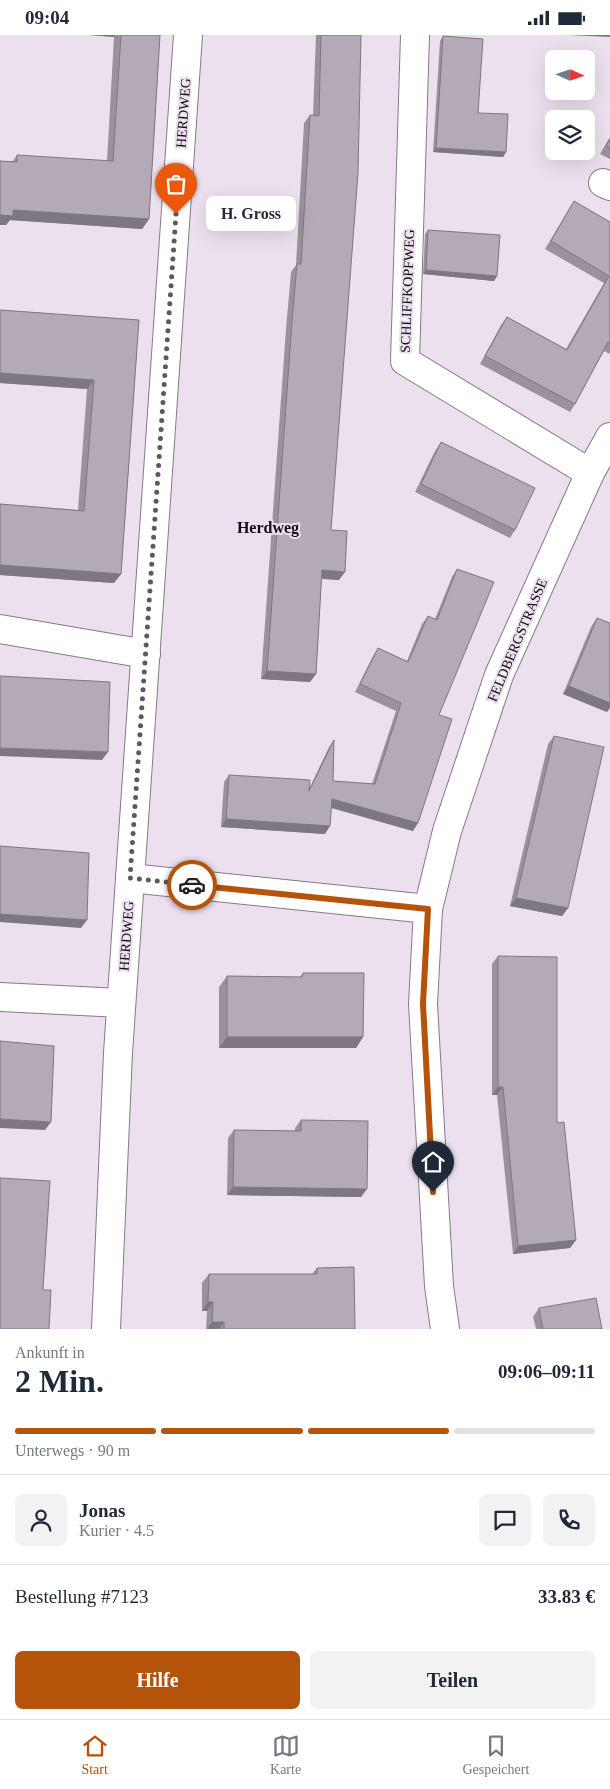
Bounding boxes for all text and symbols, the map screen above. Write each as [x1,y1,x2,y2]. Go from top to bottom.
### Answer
text: 09:04 [25,7,69,28]
north arrow [545,50,595,100]
map controls [545,50,595,160]
street label: HERDWEG [174,78,193,148]
button: layers [545,110,595,160]
pin [155,163,197,214]
icon: bag [162,170,190,198]
callout: H. Gross [206,197,296,231]
text: H. Gross [221,205,281,222]
street label: SCHLIFFKOPFWEG [398,229,417,353]
district label: Herdweg [237,519,299,537]
street label: FELDBERGSTRASSE [485,576,550,704]
courier [167,860,217,910]
icon: car [178,871,206,899]
street label: HERDWEG [117,901,136,971]
pin [412,1141,454,1192]
icon: home [419,1148,447,1176]
text: Ankunft in [15,1344,85,1361]
text: 09:06–09:11 [498,1361,595,1382]
text: 2 Min. [15,1363,104,1399]
text: Unterwegs · 90 m [15,1442,130,1459]
button: person [15,1494,67,1546]
button: chat [479,1494,531,1546]
button: phone [543,1494,595,1546]
text: Jonas [79,1500,125,1521]
text: Kurier · 4.5 [79,1522,154,1539]
text: Bestellung #7123 [15,1586,149,1607]
text: 33.83 € [538,1586,595,1607]
button: Hilfe [15,1651,300,1709]
button: Teilen [310,1651,595,1709]
tab: Start [81,1732,109,1778]
tab: Karte [270,1732,301,1778]
tab: Gespeichert [462,1732,529,1778]

